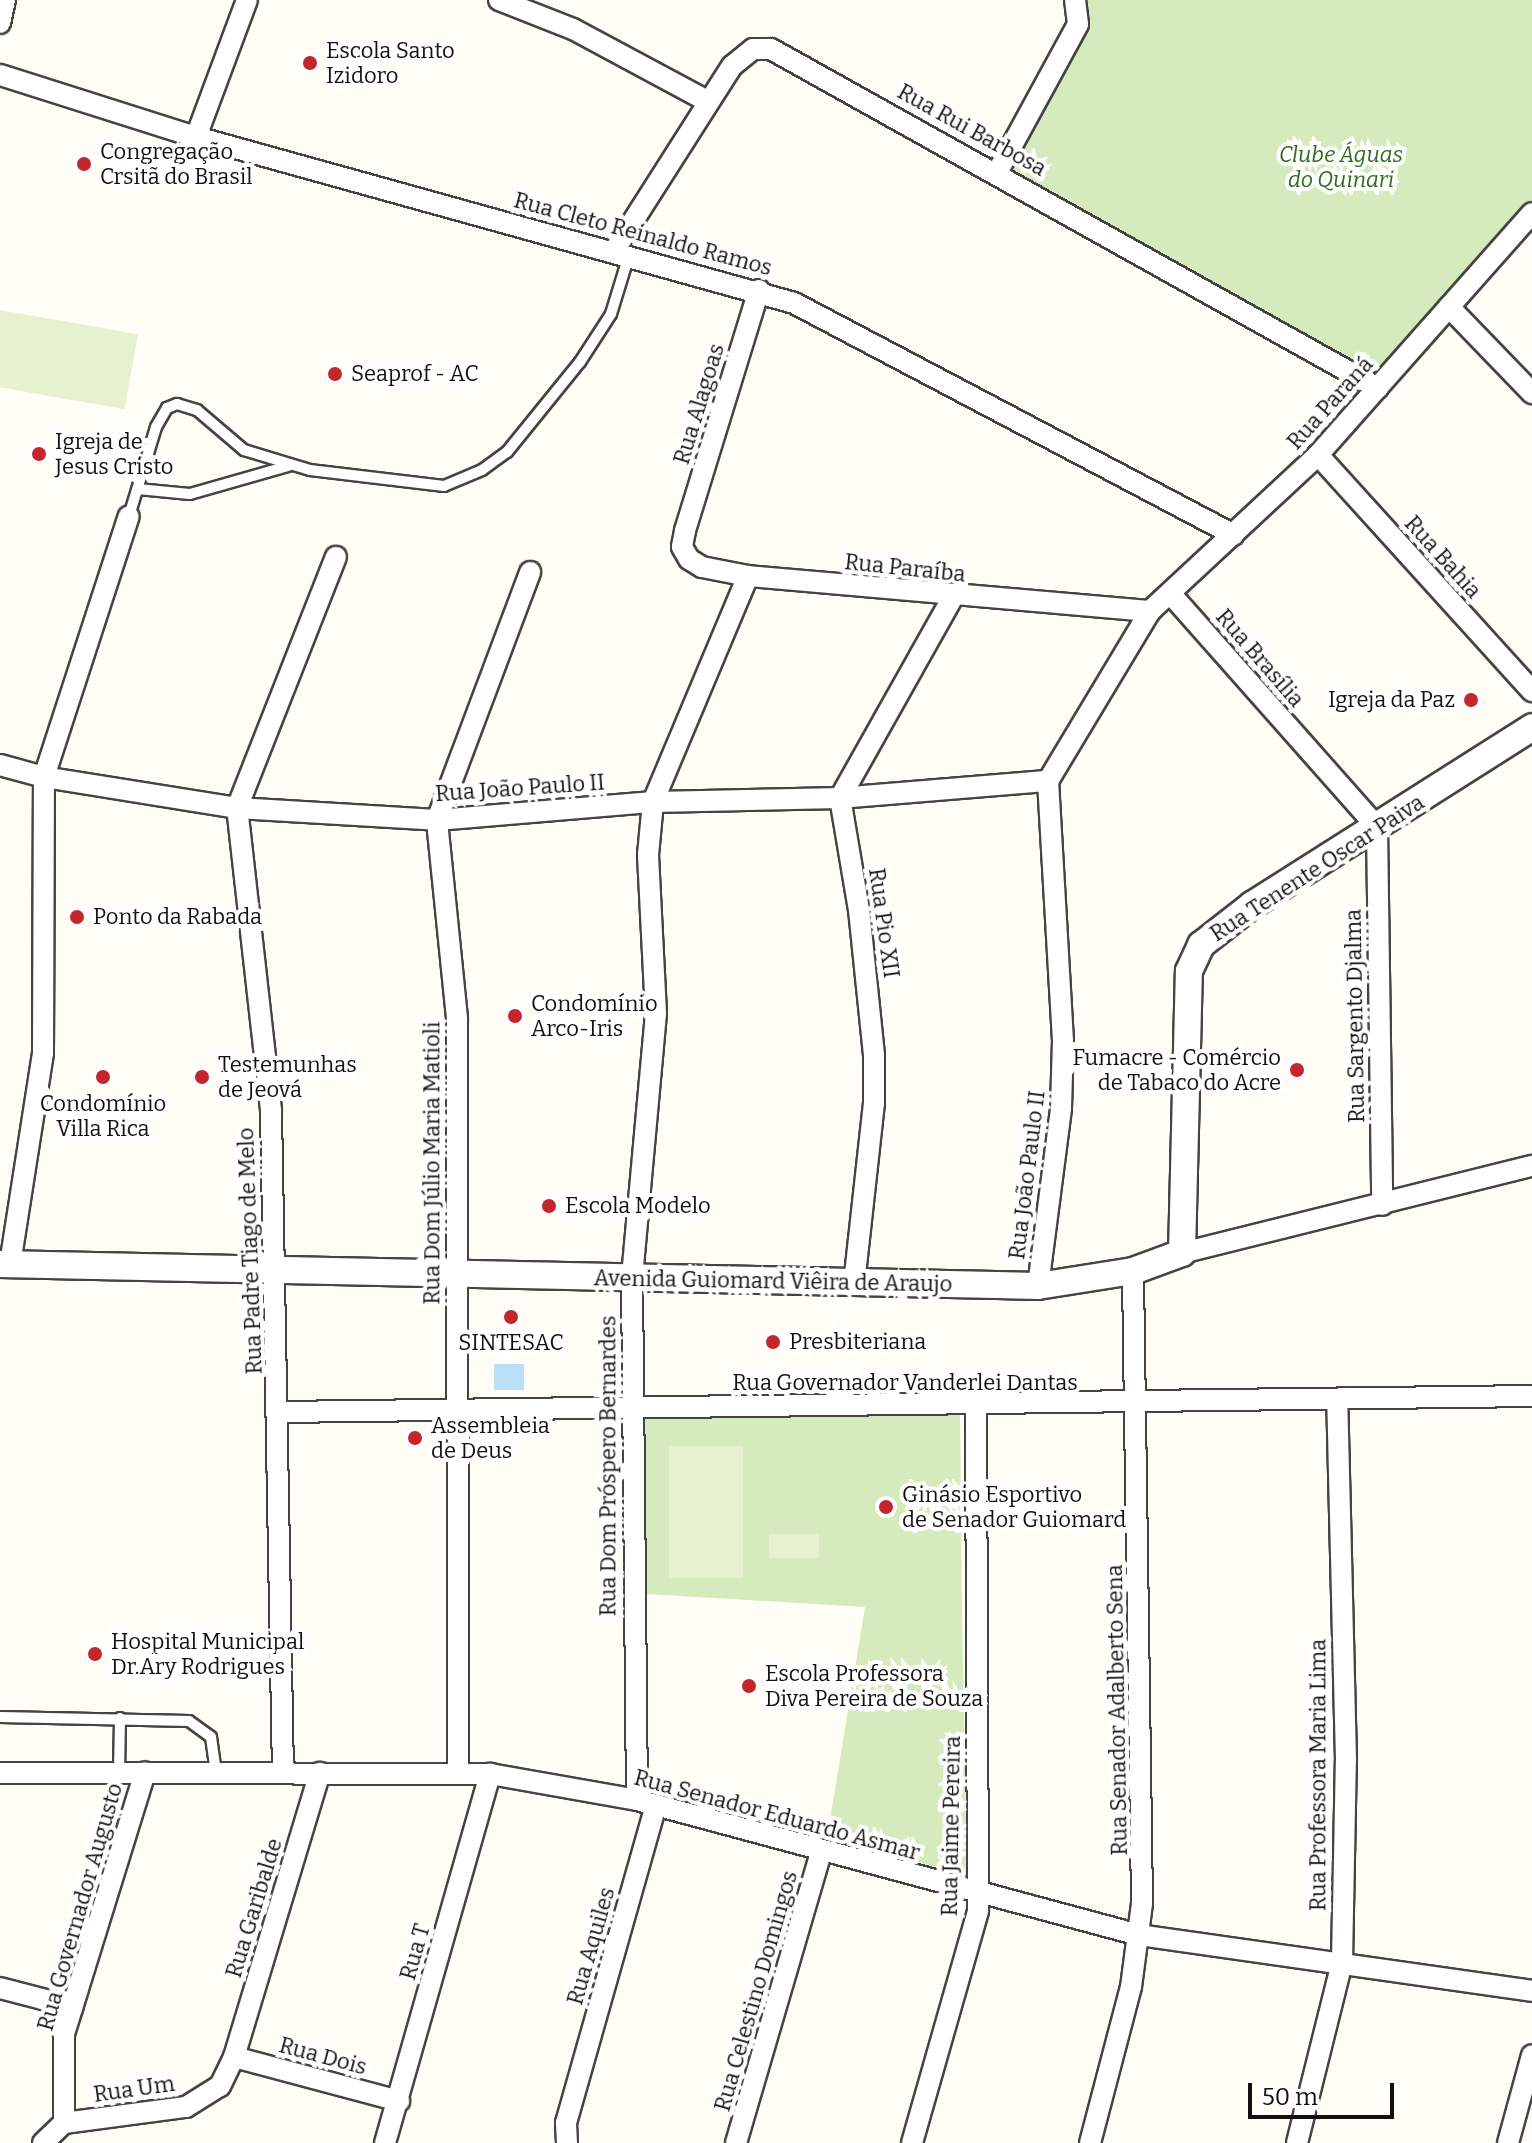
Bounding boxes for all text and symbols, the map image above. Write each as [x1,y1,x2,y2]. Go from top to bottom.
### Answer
place label: Escola Santo Izidoro [326,37,455,88]
marker: Escola Santo Izidoro [301,54,319,72]
street label: Rua Rui Barbosa [893,78,1051,182]
place label: Congregação Crsitã do Brasil [100,138,253,190]
park label: Clube Águas do Quinari [1279,141,1403,192]
marker: Congregação Crsitã do Brasil [75,155,93,173]
street label: Rua Cleto Reinaldo Ramos [511,187,775,281]
street label: Rua Alagoas [668,340,730,468]
street label: Rua Paraná [1281,351,1379,455]
place label: Seaprof - AC [351,361,479,387]
marker: Seaprof - AC [326,365,344,383]
place label: Igreja de Jesus Cristo [55,428,173,480]
marker: Igreja de Jesus Cristo [30,445,48,463]
street label: Rua Bahia [1399,510,1487,604]
street label: Rua Paraíba [843,549,967,587]
street label: Rua Brasília [1210,604,1310,712]
place label: Igreja da Paz [1328,687,1455,713]
marker: Igreja da Paz [1462,691,1480,709]
street label: Rua João Paulo II [434,769,606,807]
street label: Rua Tenente Oscar Paiva [1205,789,1429,947]
street label: Rua Pio XII [863,866,905,980]
place label: Ponto da Rabada [93,904,262,930]
marker: Ponto da Rabada [68,908,86,926]
street label: Rua Sargento Djalma [1340,909,1370,1123]
place label: Condomínio Arco-Iris [531,990,658,1042]
marker: Condomínio Arco-Iris [506,1007,524,1025]
street label: Rua Dom Júlio Maria Matioli [419,1021,445,1305]
place label: Fumacre - Comércio de Tabaco do Acre [1072,1044,1281,1096]
place label: Testemunhas de Jeová [218,1051,357,1102]
marker: Fumacre - Comércio de Tabaco do Acre [1288,1061,1306,1079]
marker: Condomínio Villa Rica [94,1068,112,1086]
marker: Testemunhas de Jeová [193,1068,211,1086]
street label: Rua João Paulo II [1004,1089,1050,1261]
place label: Condomínio Villa Rica [40,1090,166,1142]
street label: Rua Padre Tiago de Melo [232,1127,268,1375]
place label: Escola Modelo [565,1193,711,1219]
marker: Escola Modelo [540,1197,558,1215]
street label: Avenida Guiomard Viêira de Araujo [593,1265,953,1297]
marker: SINTESAC [502,1308,520,1326]
street label: Rua Dom Próspero Bernardes [595,1316,621,1616]
place label: Presbiteriana [789,1329,926,1355]
place label: SINTESAC [458,1330,564,1356]
marker: Presbiteriana [764,1333,782,1351]
street label: Rua Governador Vanderlei Dantas [732,1370,1078,1396]
place label: Assembleia de Deus [431,1412,550,1464]
marker: Assembleia de Deus [406,1429,424,1447]
place label: Ginásio Esportivo de Senador Guiomard [902,1481,1126,1532]
marker: Ginásio Esportivo de Senador Guiomard [877,1498,895,1516]
street label: Rua Senador Adalberto Sena [1101,1564,1133,1856]
place label: Hospital Municipal Dr.Ary Rodrigues [111,1628,304,1680]
street label: Rua Professora Maria Lima [1305,1639,1331,1911]
marker: Hospital Municipal Dr.Ary Rodrigues [86,1645,104,1663]
place label: Escola Professora Diva Pereira de Souza [765,1660,983,1712]
marker: Escola Professora Diva Pereira de Souza [740,1677,758,1695]
street label: Rua Jaime Pereira [936,1735,966,1917]
street label: Rua Senador Eduardo Asmar [631,1764,923,1866]
street label: Rua Governador Augusto [32,1780,128,2034]
street label: Rua Garibalde [220,1835,288,1981]
street label: Rua Celestino Domingos [709,1868,803,2114]
street label: Rua Aquiles [562,1884,620,2008]
street label: Rua T [394,1921,436,1983]
street label: Rua Dois [276,2032,370,2080]
scale bar [1252,2067,1398,2117]
street label: Rua Um [92,2070,176,2108]
text: 50 m [1262,2083,1318,2111]

